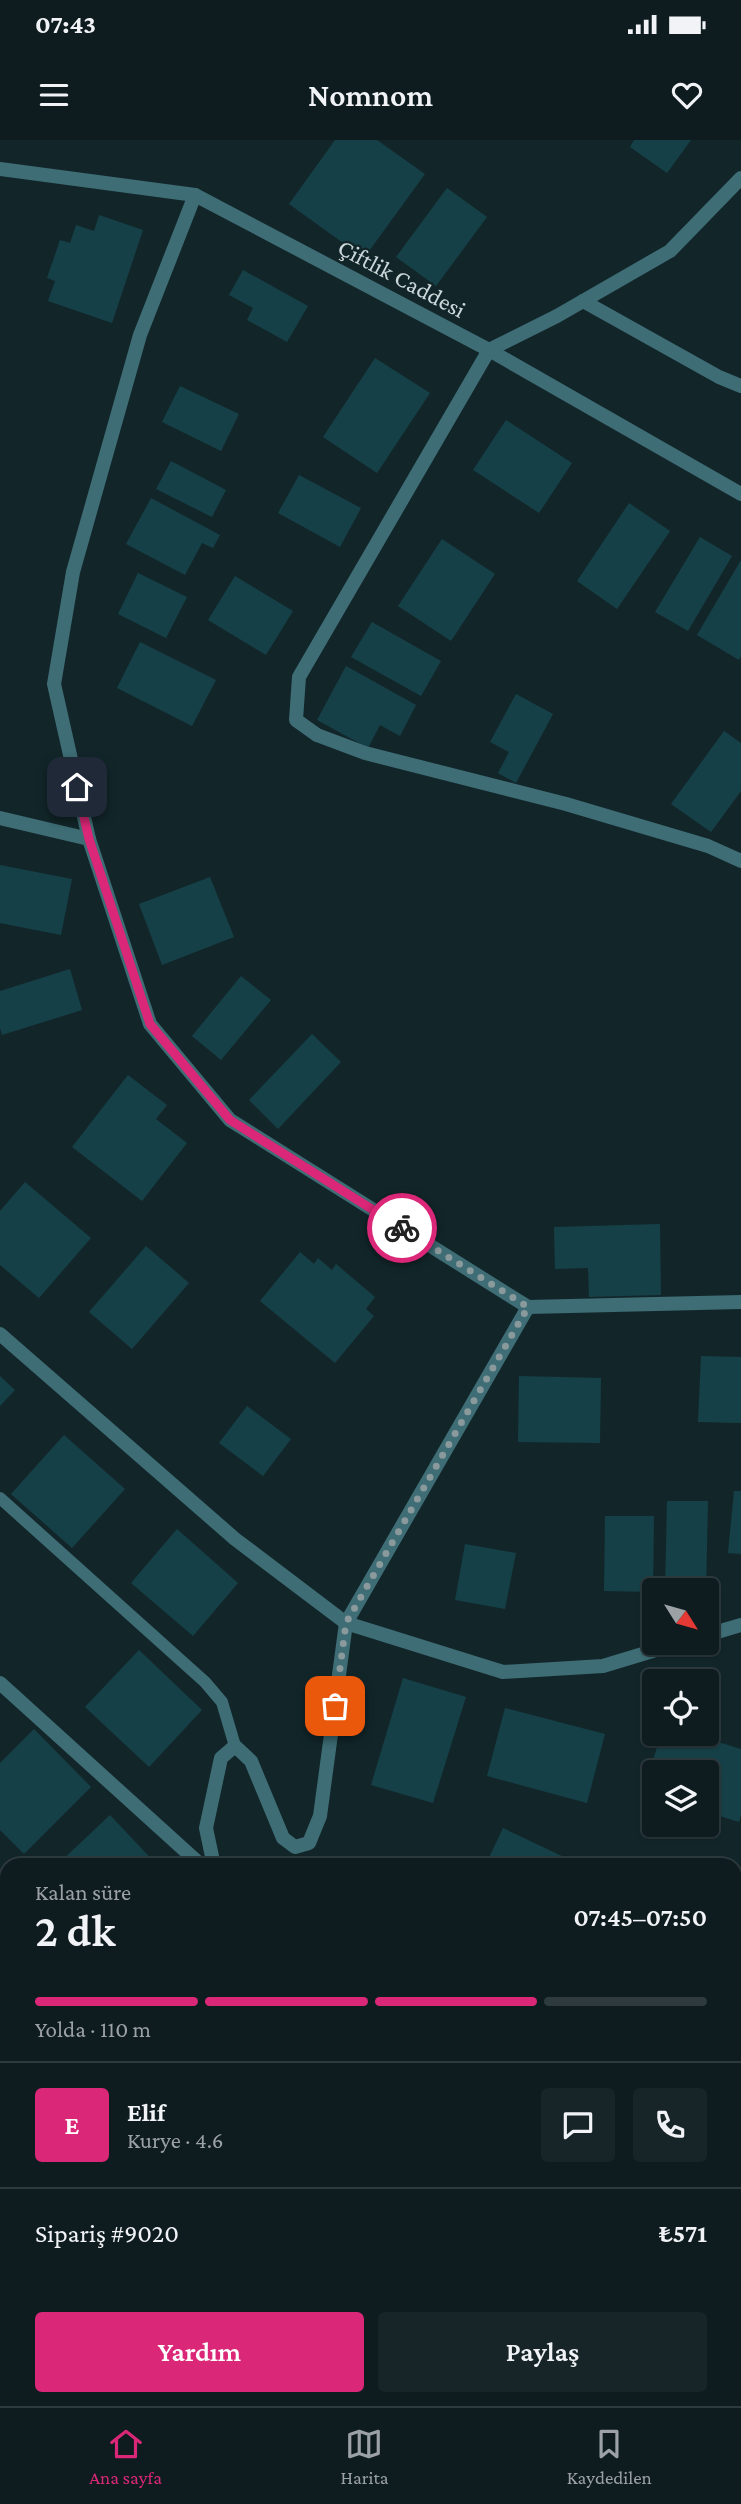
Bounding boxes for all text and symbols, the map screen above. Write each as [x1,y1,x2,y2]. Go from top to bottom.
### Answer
text: 07:43 [35,10,96,39]
icon: menu [35,76,73,114]
icon: heart [668,76,706,114]
text: Nomnom [308,77,433,113]
street label: Çiftlik Caddesi [334,233,470,323]
pin [47,757,107,817]
icon: home [58,768,96,806]
courier [367,1193,437,1263]
icon: bike [383,1209,421,1247]
north arrow [642,1578,719,1656]
map controls [642,1578,719,1837]
button: locate [642,1669,719,1746]
pin [305,1676,365,1736]
icon: bag [316,1687,354,1725]
button: layers [642,1760,719,1837]
text: Kalan süre [35,1879,131,1905]
text: 07:45–07:50 [573,1903,707,1932]
text: 2 dk [35,1905,115,1956]
text: Yolda · 110 m [35,2016,151,2042]
button: chat [541,2088,615,2162]
button: phone [633,2088,707,2162]
text: Elif [127,2098,165,2127]
text: E [65,2111,79,2140]
text: Kurye · 4.6 [127,2127,223,2153]
text: Sipariş #9020 [35,2219,179,2248]
text: ₺571 [659,2219,707,2248]
button: Yardım [35,2312,364,2392]
button: Paylaş [378,2312,707,2392]
tab: Ana sayfa [89,2425,162,2488]
tab: Harita [340,2425,388,2488]
tab: Kaydedilen [567,2425,652,2488]

